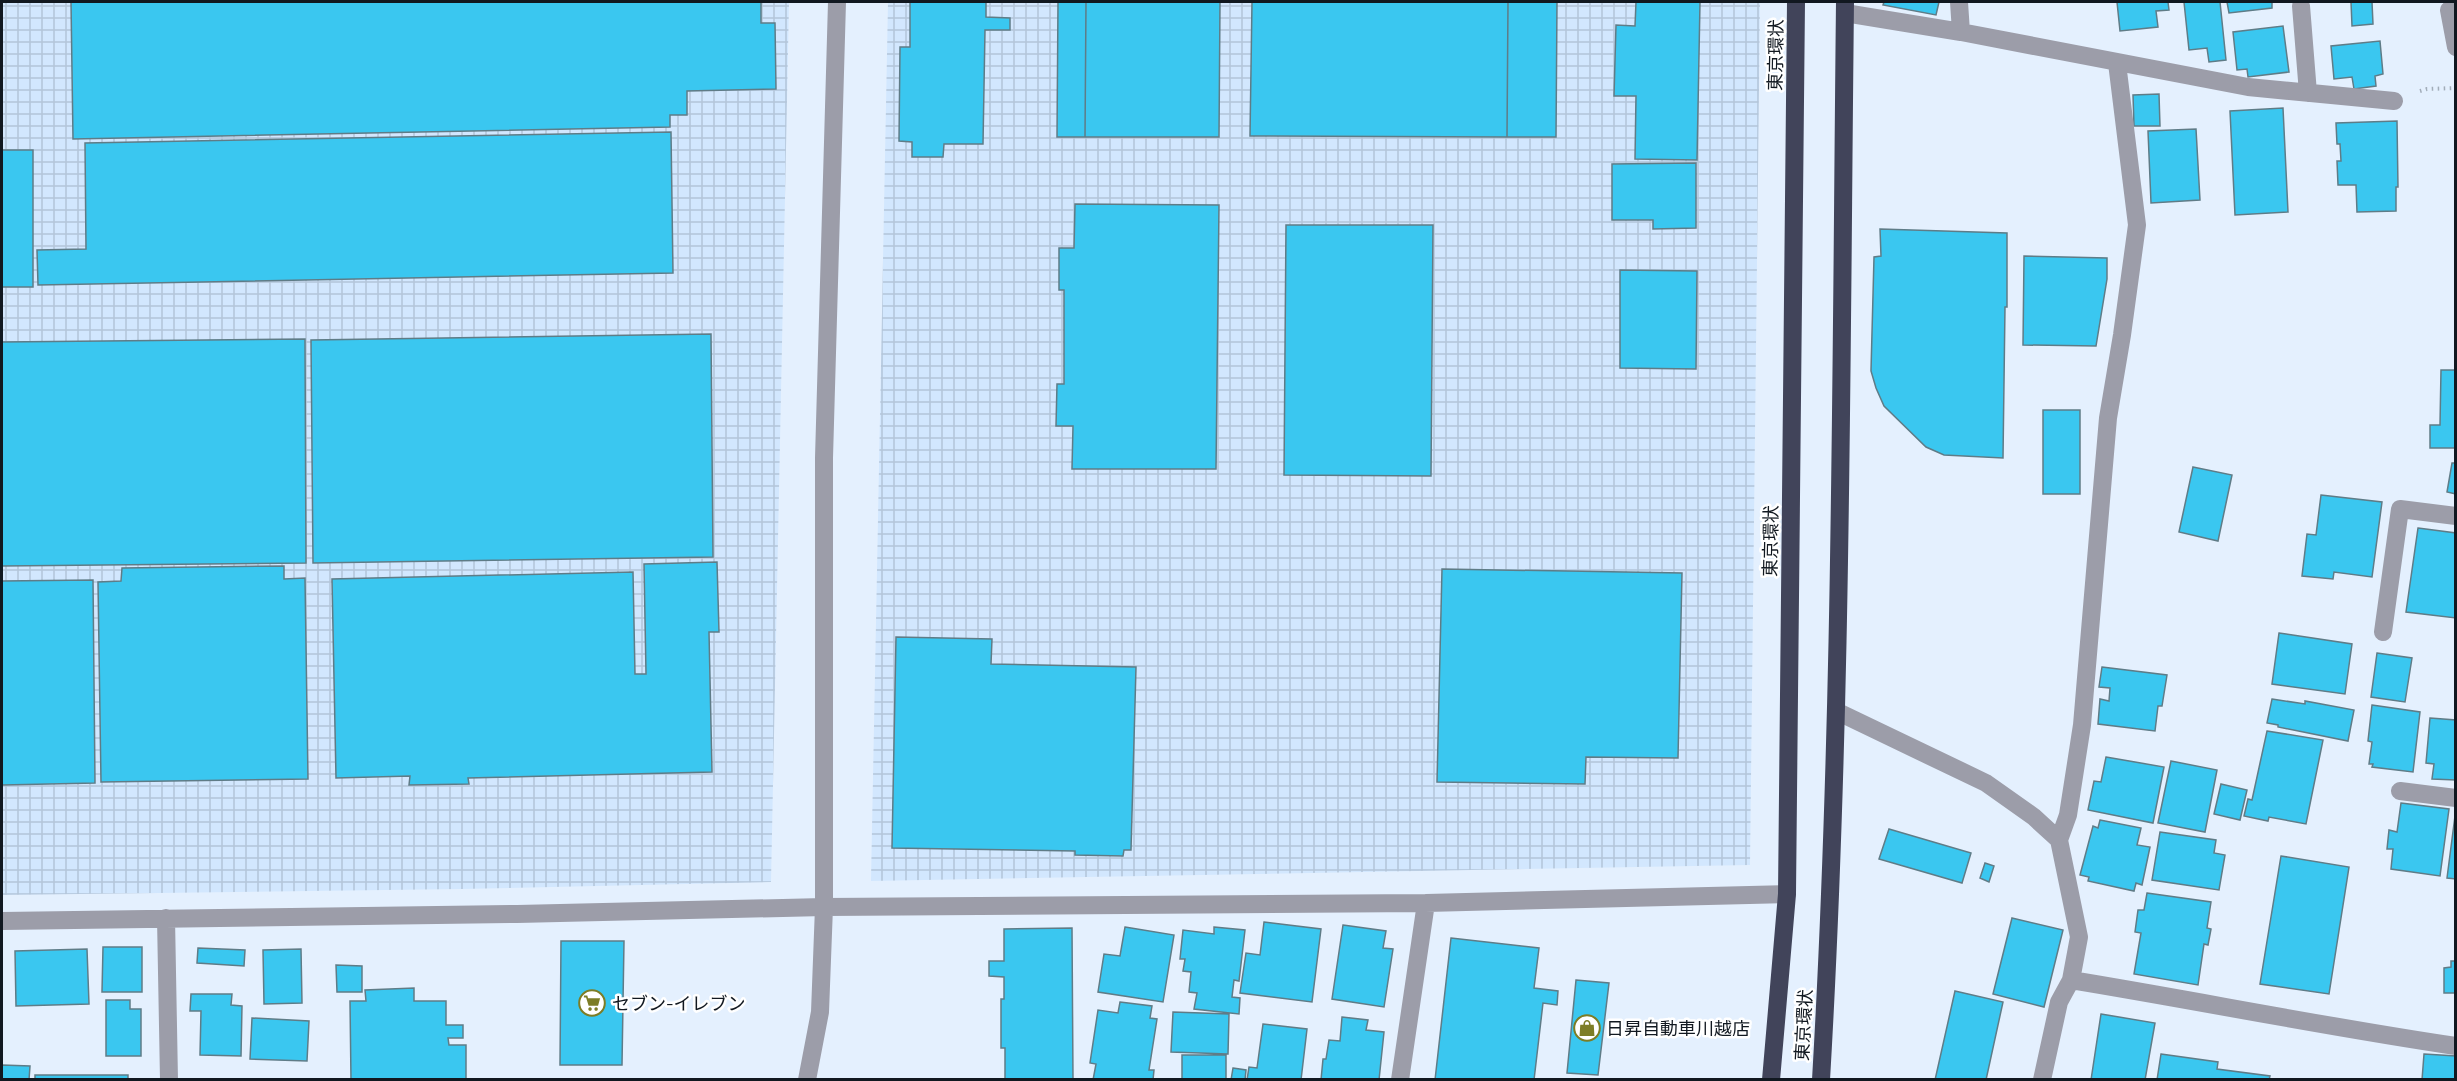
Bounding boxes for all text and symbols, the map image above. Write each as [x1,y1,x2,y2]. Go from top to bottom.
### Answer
street label: 東京環状 [1762,19,1788,91]
street label: 東京環状 [1757,505,1783,577]
supermarket icon: セブン-イレブン [577,988,607,1018]
street label: 東京環状 [1789,988,1817,1062]
place label: セブン-イレブン [612,991,746,1015]
shop icon: 日昇自動車川越店 [1572,1013,1602,1043]
place label: 日昇自動車川越店 [1606,1016,1750,1040]

